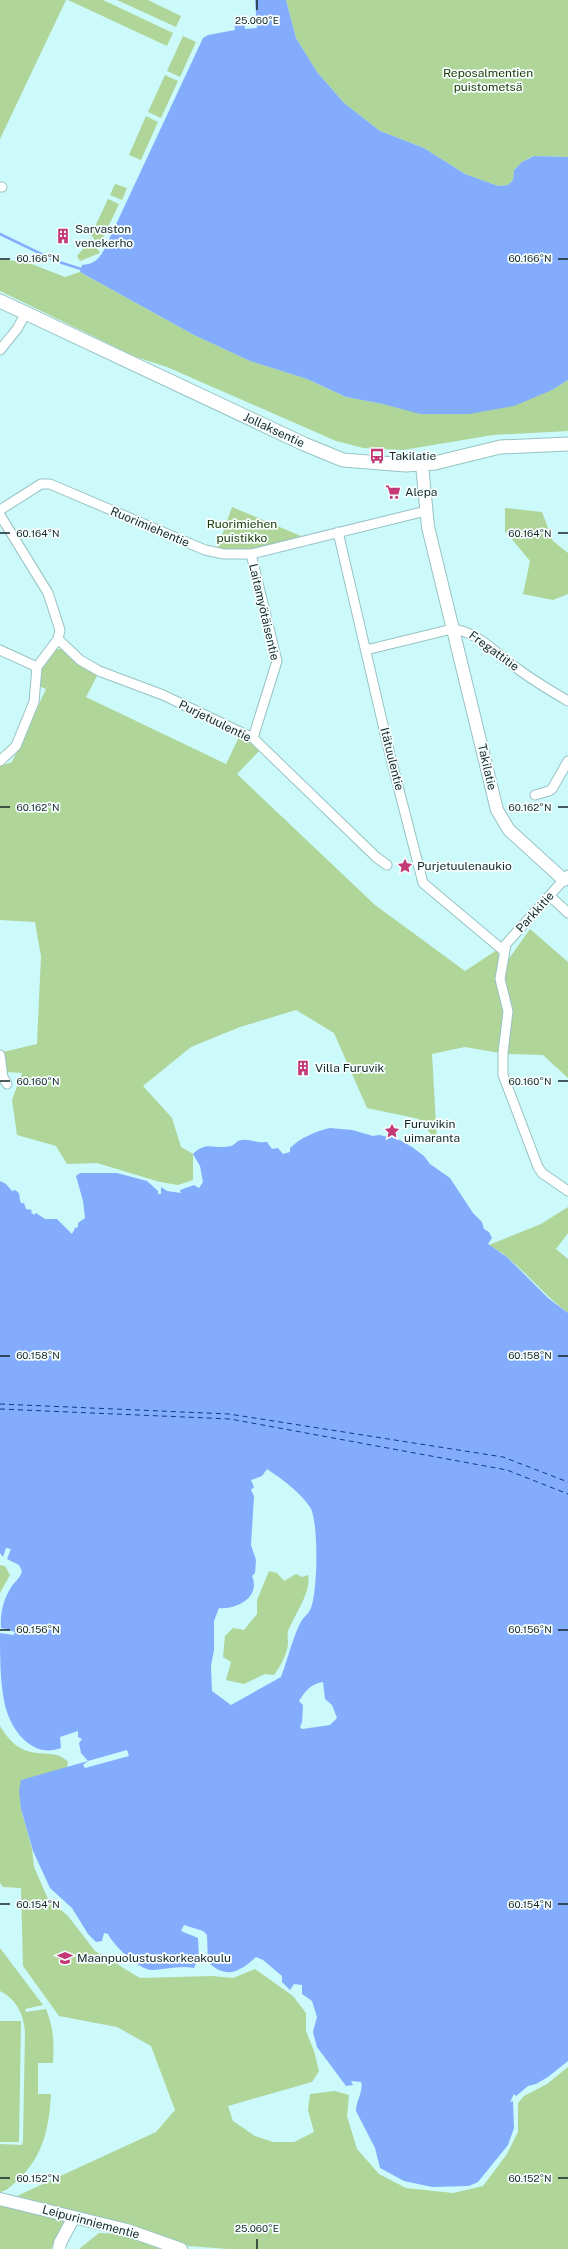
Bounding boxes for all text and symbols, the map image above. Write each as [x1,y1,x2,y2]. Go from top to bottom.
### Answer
text: 25.060°E [235,14,279,26]
park label: Reposalmentien puistometsä [443,66,533,94]
place label: Sarvaston venekerho [75,222,133,250]
building icon: Sarvaston venekerho [54,227,72,245]
text: 60.166°N [16,252,60,264]
text: 60.166°N [508,252,552,264]
street label: Jollaksentie [241,410,307,450]
bus stop icon: Takilatie [368,447,386,465]
place label: Takilatie [389,449,436,463]
supermarket icon: Alepa [384,483,402,501]
place label: Alepa [405,485,437,499]
street label: Ruorimiehentie [108,504,192,550]
park label: Ruorimiehen puistikko [207,517,277,545]
text: 60.164°N [16,527,60,539]
text: 60.164°N [508,527,552,539]
street label: Laitamyötäisentie [246,562,282,662]
street label: Fregattitie [466,628,522,674]
street label: Purjetuulentie [176,697,254,745]
street label: Itätuulentie [377,726,407,792]
street label: Takilatie [475,742,499,792]
text: 60.162°N [17,801,59,813]
text: 60.162°N [509,801,551,813]
place icon: Purjetuulenaukio [396,857,414,875]
place label: Purjetuulenaukio [417,859,512,873]
street label: Parkkitie [513,889,557,935]
building icon: Villa Furuvik [294,1059,312,1077]
place label: Villa Furuvik [315,1061,385,1075]
text: 60.160°N [16,1075,60,1087]
text: 60.160°N [508,1075,552,1087]
place label: Furuvikin uimaranta [404,1117,460,1145]
place icon: Furuvikin uimaranta [383,1122,401,1140]
text: 60.158°N [16,1349,60,1361]
text: 60.158°N [508,1349,552,1361]
text: 60.156°N [16,1623,60,1635]
text: 60.156°N [508,1623,552,1635]
text: 60.154°N [16,1898,60,1910]
text: 60.154°N [508,1898,552,1910]
school or university icon: Maanpuolustuskorkeakoulu [56,1949,74,1967]
place label: Maanpuolustuskorkeakoulu [77,1951,231,1965]
text: 60.152°N [16,2172,60,2184]
text: 60.152°N [508,2172,552,2184]
street label: Leipurinniementie [41,2202,141,2242]
text: 25.060°E [235,2222,279,2234]

